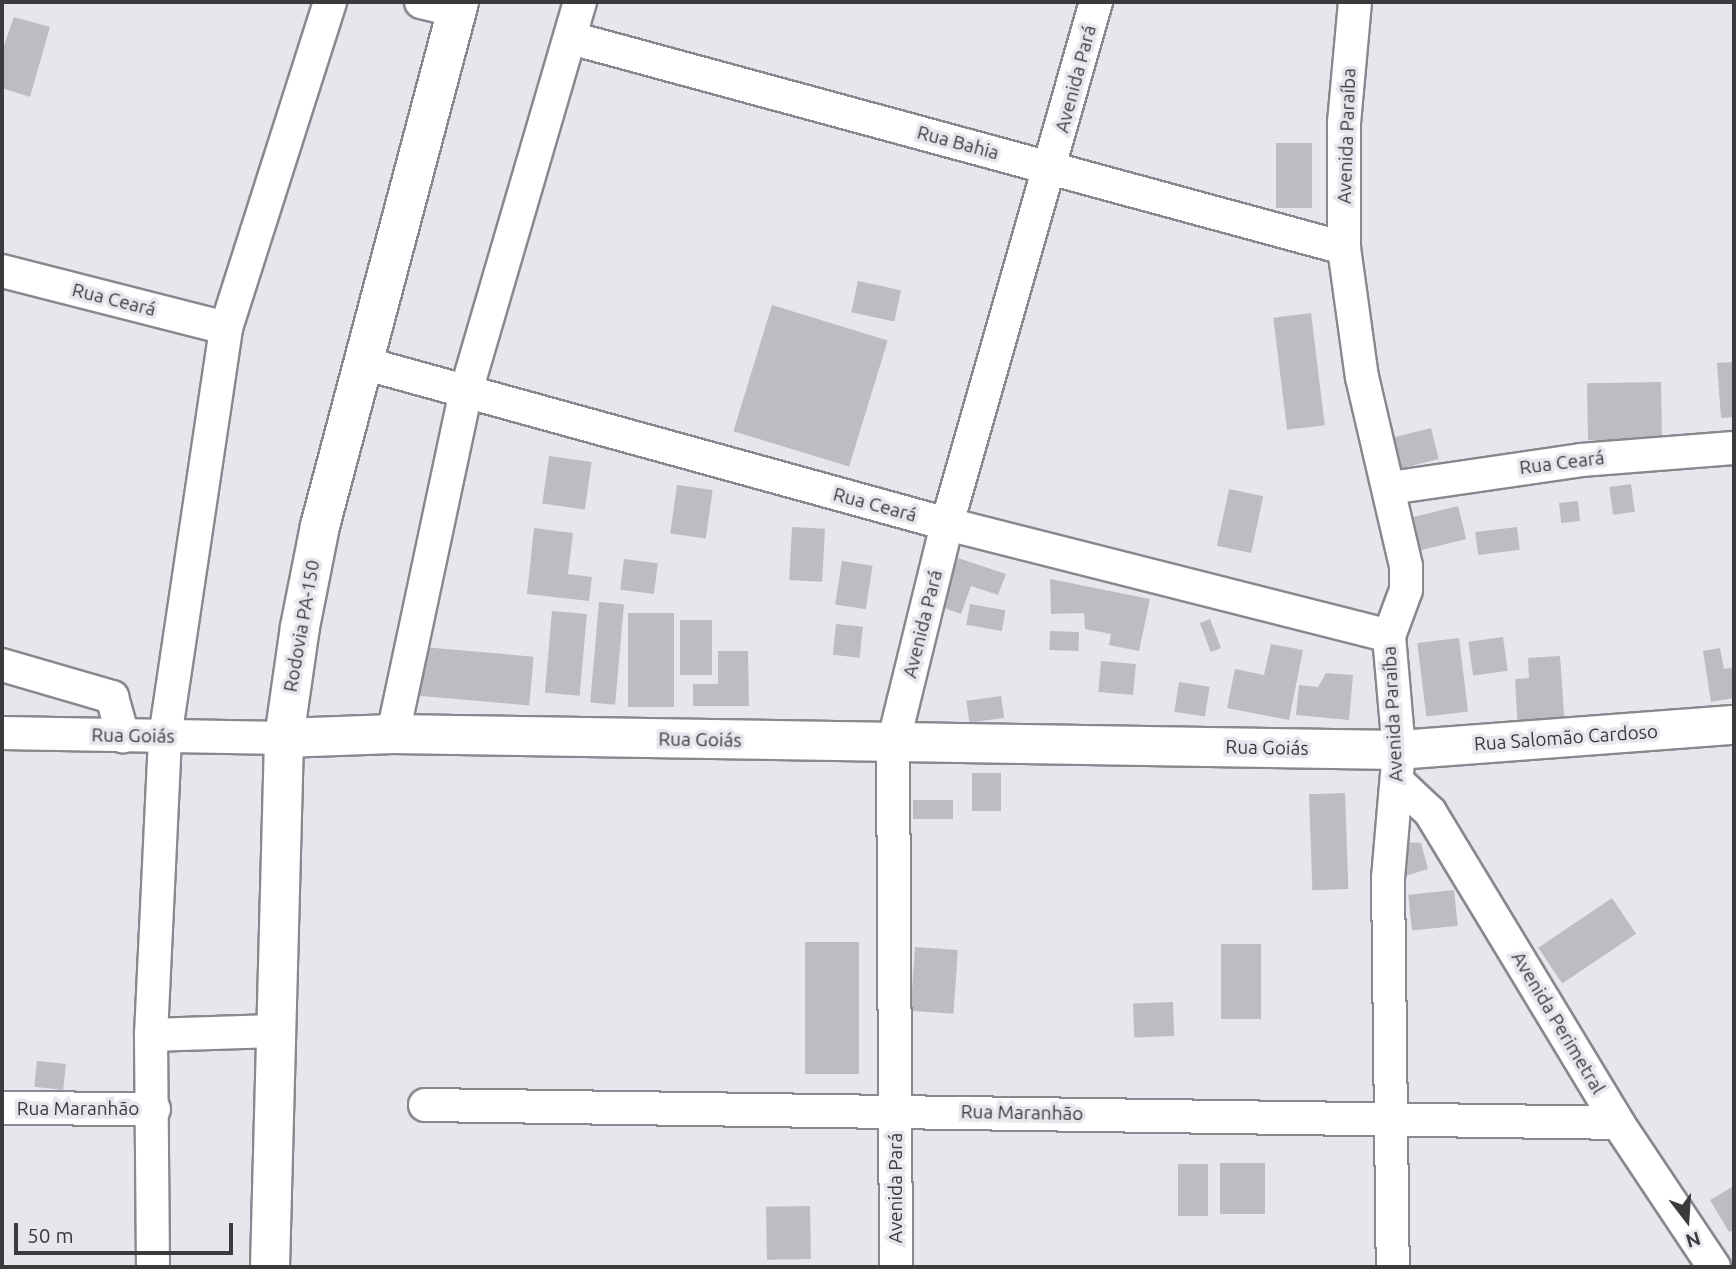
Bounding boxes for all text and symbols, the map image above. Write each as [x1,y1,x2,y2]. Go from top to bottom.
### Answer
street label: Avenida Pará [1051,23,1101,135]
street label: Avenida Paraíba [1333,68,1361,204]
street label: Rua Bahia [915,121,1001,165]
street label: Rua Ceará [70,279,158,321]
street label: Rua Ceará [1518,446,1606,480]
street label: Rua Ceará [831,483,919,527]
street label: Rodovia PA-150 [279,558,325,694]
street label: Avenida Pará [899,568,947,680]
street label: Avenida Paraíba [1378,646,1408,782]
street label: Rua Salomão Cardoso [1473,720,1659,756]
street label: Rua Goiás [91,724,175,748]
street label: Rua Goiás [658,728,742,752]
street label: Rua Goiás [1225,736,1309,760]
street label: Avenida Perimetral [1506,948,1610,1098]
street label: Rua Maranhão [17,1098,139,1120]
street label: Rua Maranhão [961,1101,1083,1125]
street label: Avenida Pará [885,1133,907,1243]
north arrow [1652,1185,1722,1255]
scale bar [18,1210,236,1254]
text: 50 m [27,1223,74,1247]
text: N [1683,1227,1703,1253]

